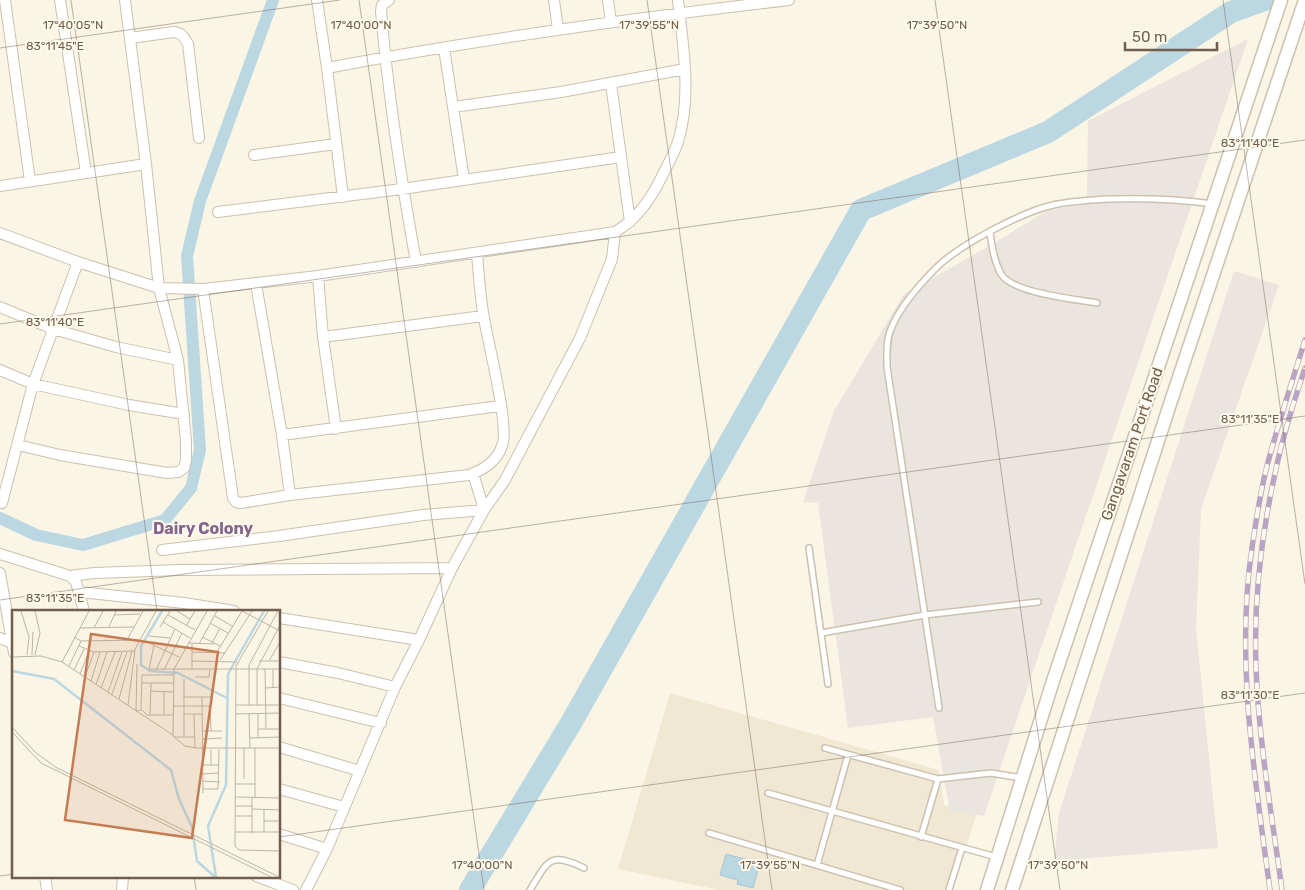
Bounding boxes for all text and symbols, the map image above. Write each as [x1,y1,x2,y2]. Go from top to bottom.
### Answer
text: 17°40'05"N [43,18,103,32]
text: 17°40'00"N [330,18,392,32]
text: 17°39'55"N [619,18,679,32]
text: 17°39'50"N [907,18,967,32]
scale bar [1125,20,1218,52]
text: 50 m [1132,28,1167,46]
text: 83°11'45"E [26,39,84,53]
text: 83°11'40"E [1221,136,1279,150]
text: 83°11'40"E [26,315,84,329]
street label: Gangavaram Port Road [1097,365,1167,523]
text: 83°11'35"E [1221,412,1279,426]
district label: Dairy Colony [153,519,254,538]
text: 83°11'35"E [26,591,84,605]
inset map [12,610,280,878]
text: 83°11'30"E [1221,688,1279,702]
text: 17°40'00"N [451,858,513,872]
text: 17°39'55"N [740,858,800,872]
text: 17°39'50"N [1028,858,1088,872]

